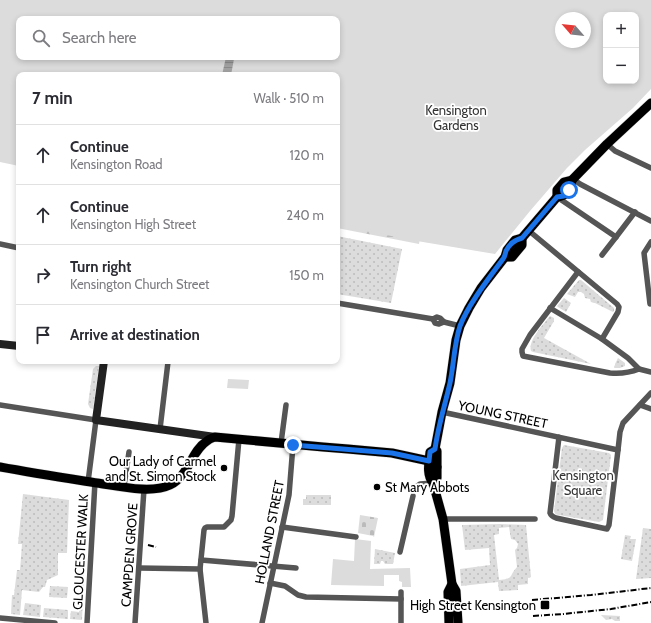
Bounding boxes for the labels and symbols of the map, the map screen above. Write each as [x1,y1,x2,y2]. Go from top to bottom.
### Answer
north arrow [555,12,591,48]
park label: Kensington Gardens [425,102,487,133]
route start [560,181,578,199]
street label: YOUNG STREET [456,397,549,431]
route end [284,436,302,454]
place label: Our Lady of Carmel and St. Simon Stock [105,453,216,484]
marker: Our Lady of Carmel and St. Simon Stock [219,463,229,473]
park label: Kensington Square [552,467,614,498]
street label: HOLLAND STREET [251,479,287,585]
place label: St Mary Abbots [385,479,470,495]
marker: St Mary Abbots [372,482,382,492]
street label: GLOUCESTER WALK [69,493,91,610]
street label: CAMPDEN GROVE [117,502,141,608]
place label: High Street Kensington [410,597,536,613]
marker: High Street Kensington [539,599,551,611]

